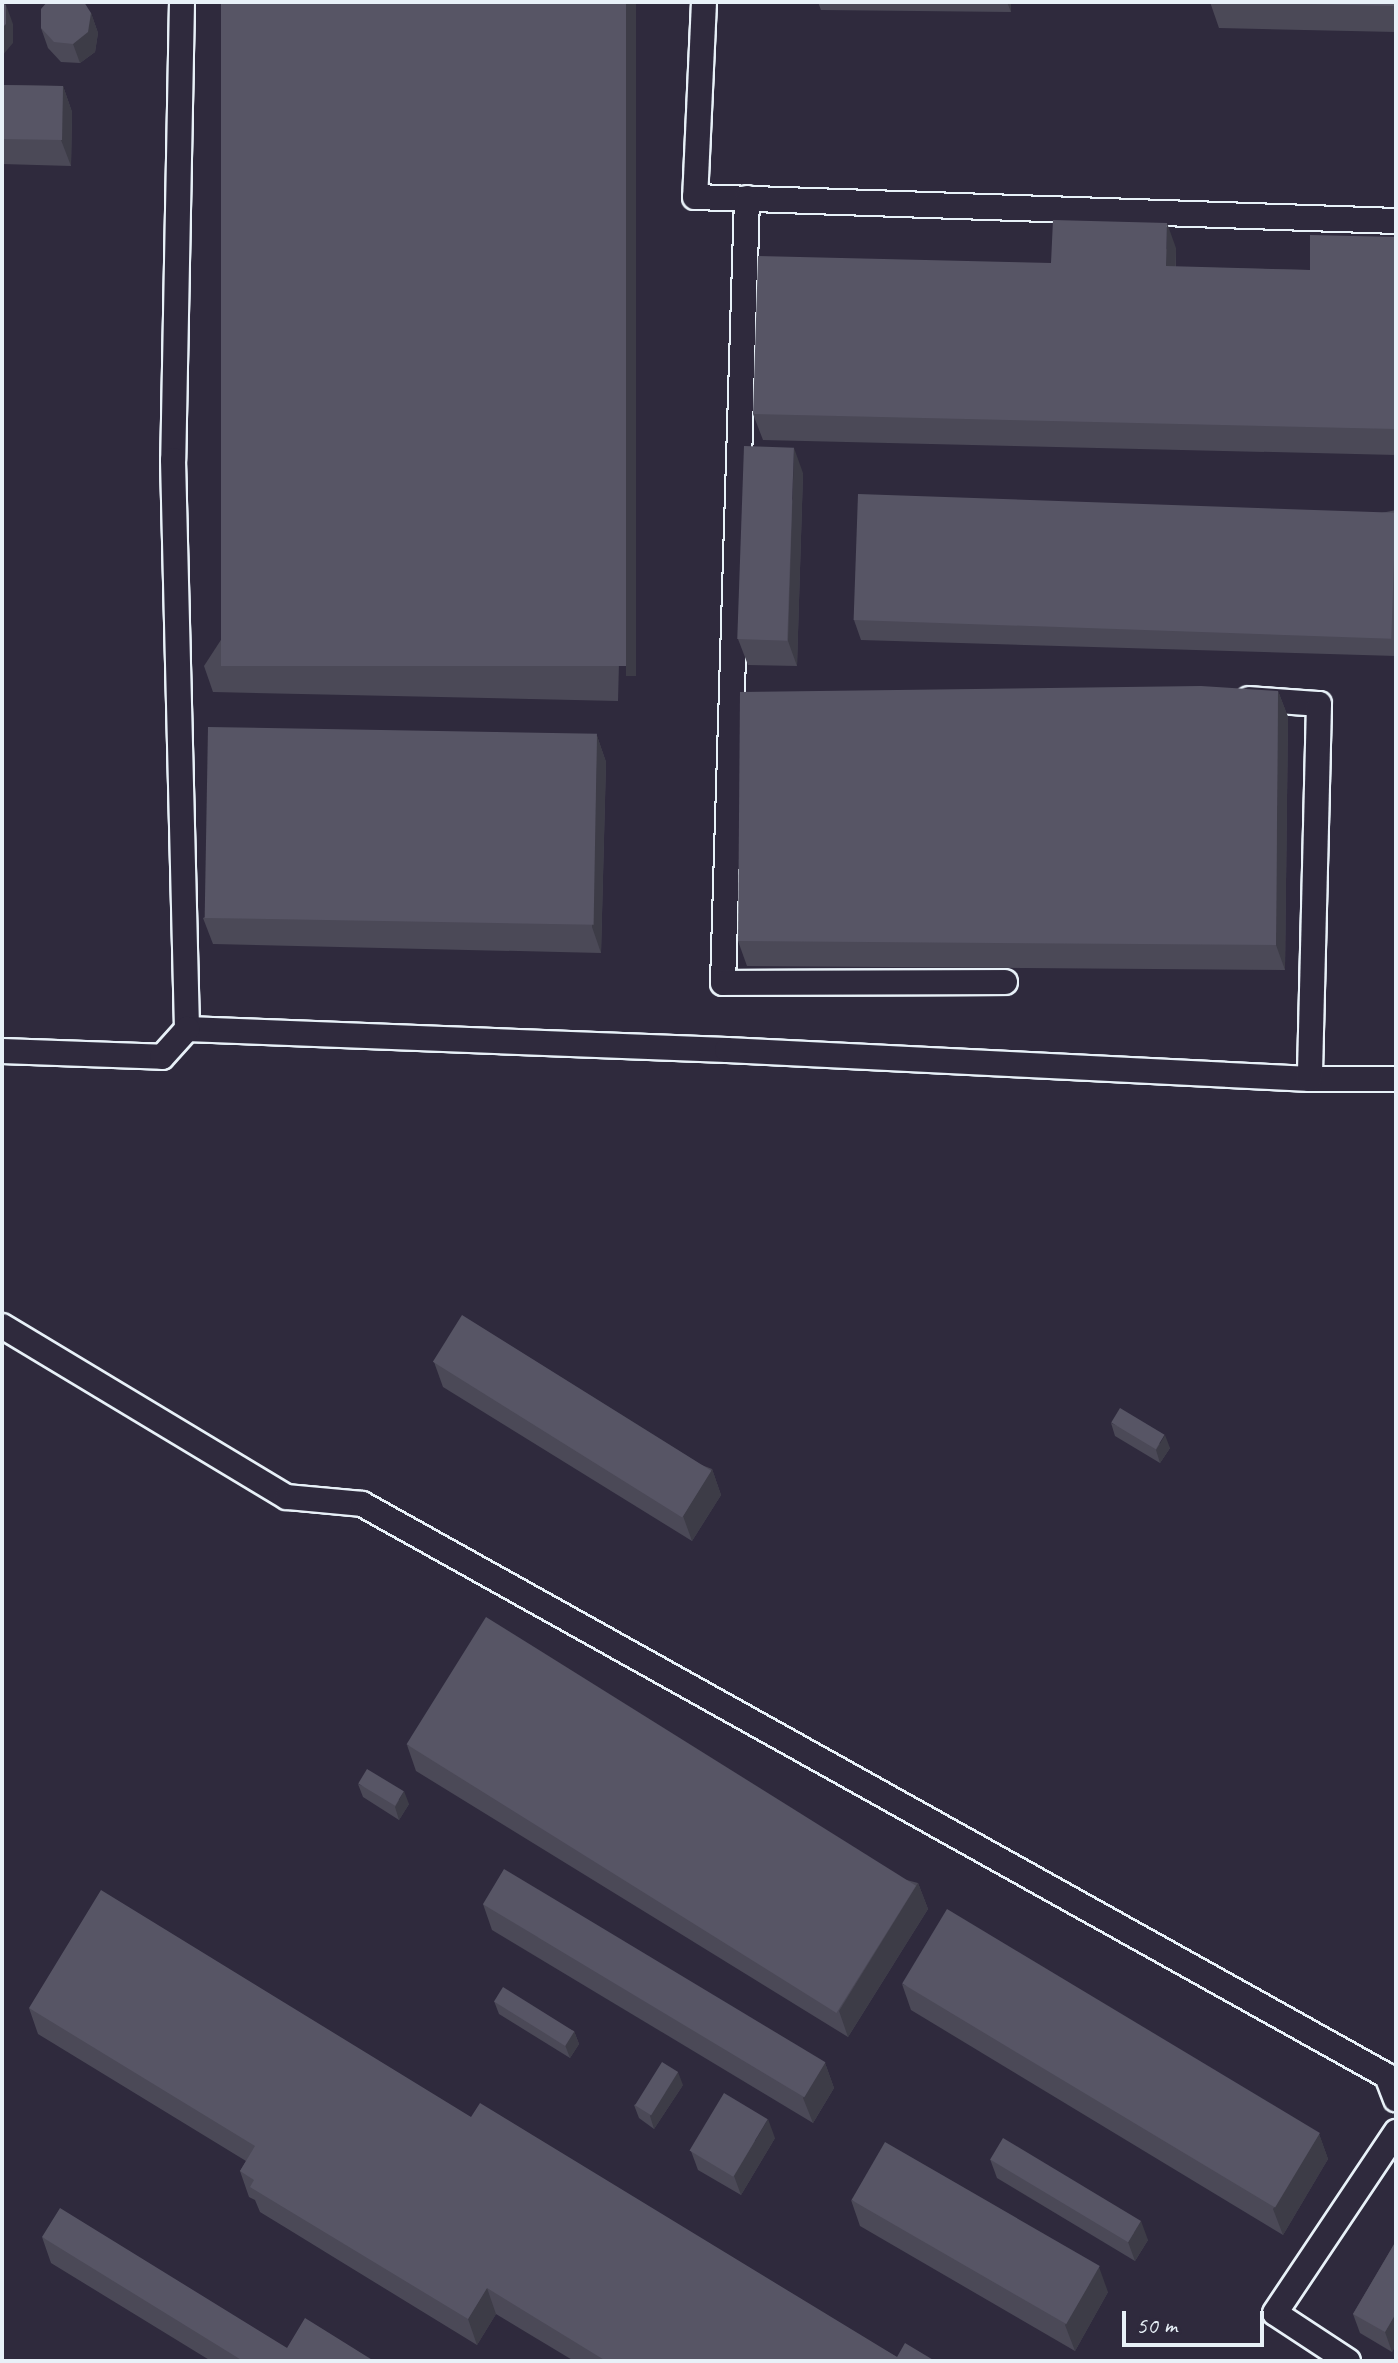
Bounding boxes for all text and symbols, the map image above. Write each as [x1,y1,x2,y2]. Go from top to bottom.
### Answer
scale bar [1126,2295,1268,2345]
text: 50 m [1136,2310,1177,2340]

